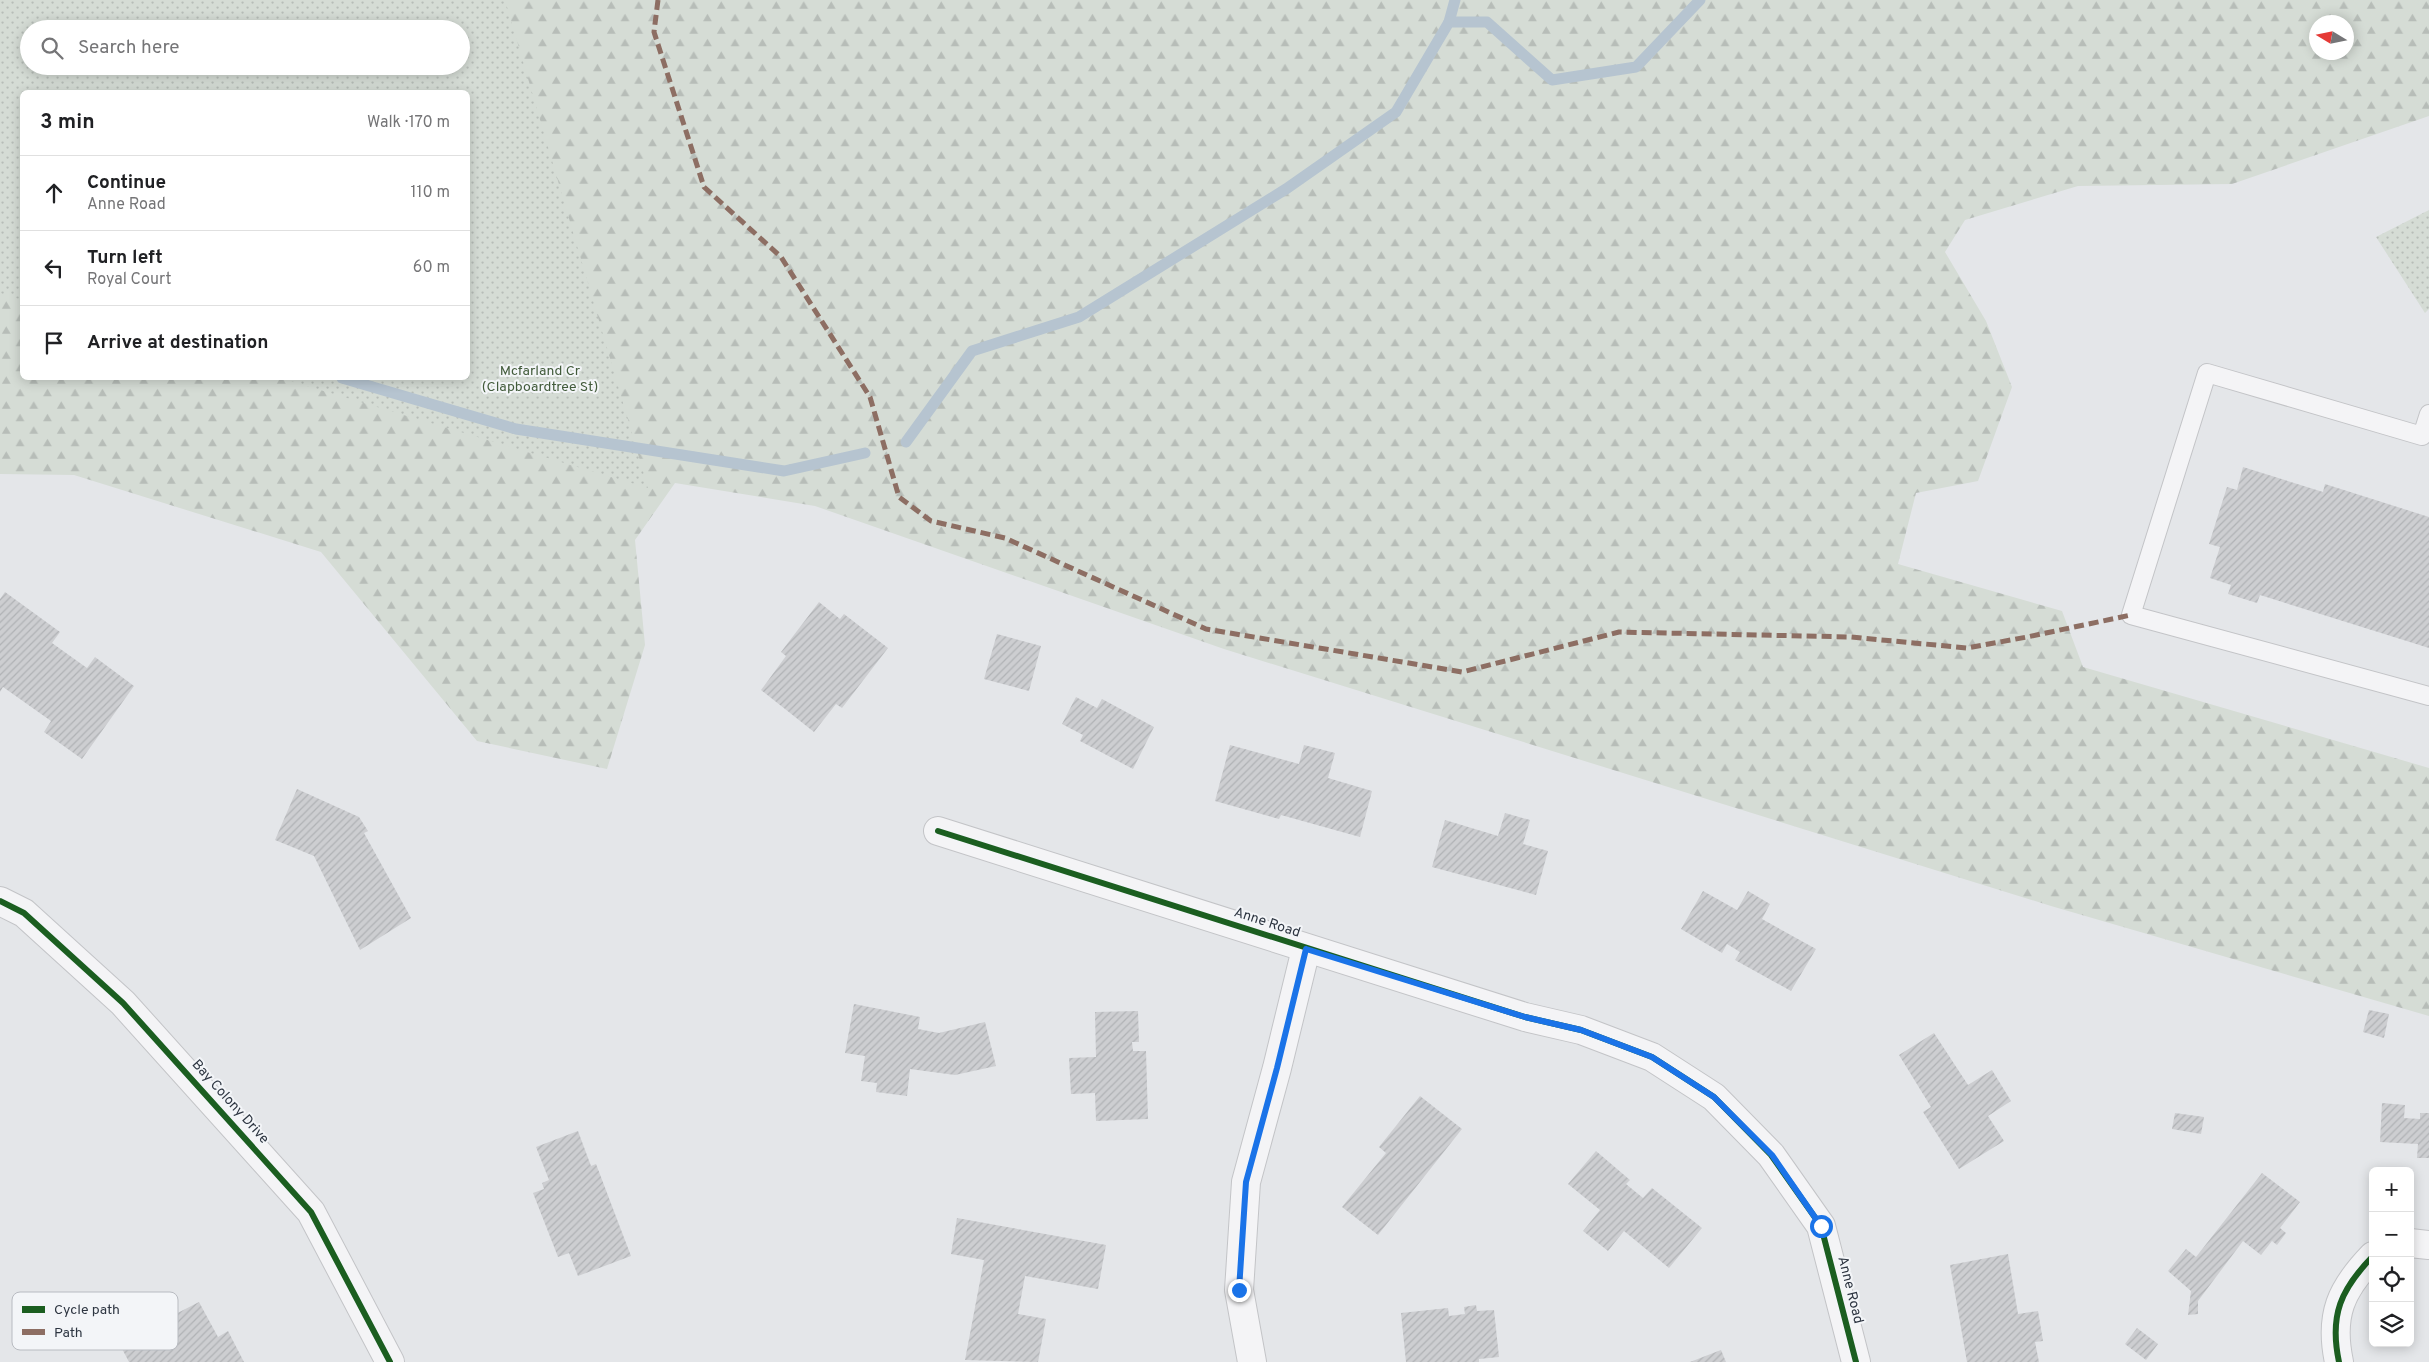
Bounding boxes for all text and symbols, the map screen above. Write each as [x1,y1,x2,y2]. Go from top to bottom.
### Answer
north arrow [2309,15,2354,60]
search box [20,20,470,75]
icon: search [38,34,66,62]
text: Search here [78,36,180,60]
text: 3 min [40,109,95,136]
text: Walk · 170 m [367,113,450,133]
text: Continue [87,171,166,195]
icon: ahead [40,179,68,207]
text: 110 m [410,183,450,203]
text: Anne Road [87,195,166,215]
text: Turn left [87,246,163,270]
icon: left [40,254,68,282]
text: 60 m [413,258,450,278]
text: Royal Court [87,270,172,290]
icon: arrive [40,329,68,357]
text: Arrive at destination [87,331,268,355]
park label: Mcfarland Cr (Clapboardtree St) [482,363,598,396]
street label: Anne Road [1232,904,1302,942]
street label: Bay Colony Drive [188,1056,272,1148]
map controls [2369,1167,2414,1347]
button: + [2369,1167,2414,1212]
button: − [2369,1212,2414,1257]
route start [1810,1215,1833,1238]
street label: Anne Road [1833,1255,1867,1325]
button: locate [2369,1257,2414,1302]
route end [1228,1279,1251,1302]
legend [12,1292,178,1350]
text: Cycle path [54,1302,120,1319]
button: layers [2369,1302,2414,1347]
text: Path [54,1325,83,1342]

